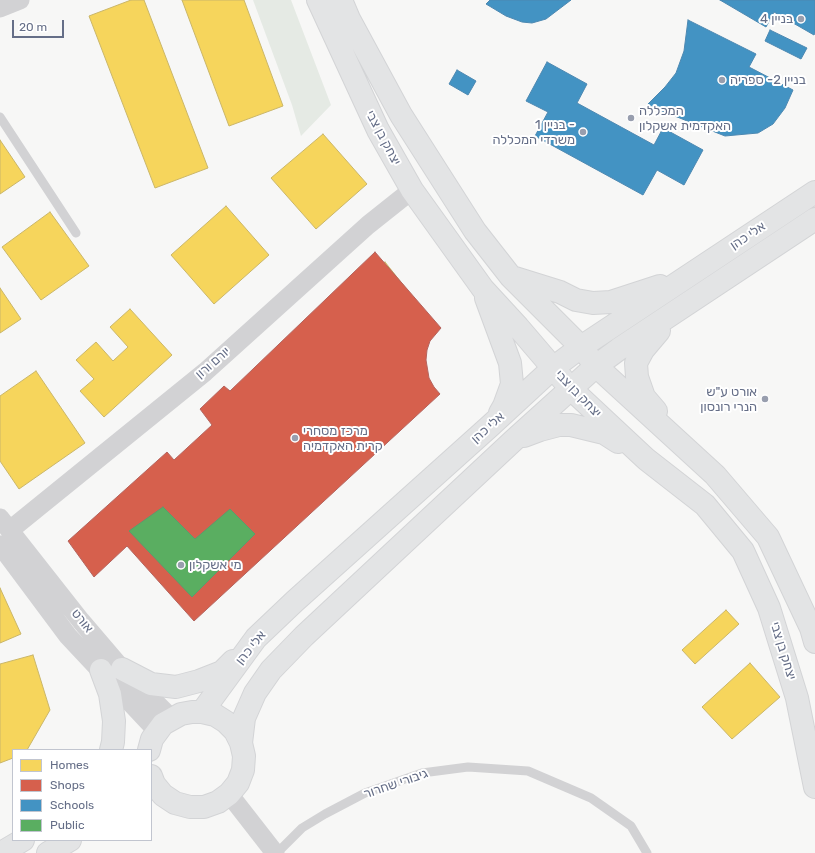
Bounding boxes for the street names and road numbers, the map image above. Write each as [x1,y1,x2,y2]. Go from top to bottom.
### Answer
street label: יצחק בן צבי [362,108,404,168]
street label: אלי כהן [727,219,769,253]
street label: יורם ורון [192,344,234,382]
street label: יצחק בן צבי [552,367,604,421]
street label: אלי כהן [468,409,508,447]
street label: אורט [68,606,96,636]
street label: יצחק בן צבי [767,620,799,682]
street label: אלי כהן [233,628,269,668]
street label: גיבורי שחרור [362,766,430,802]

